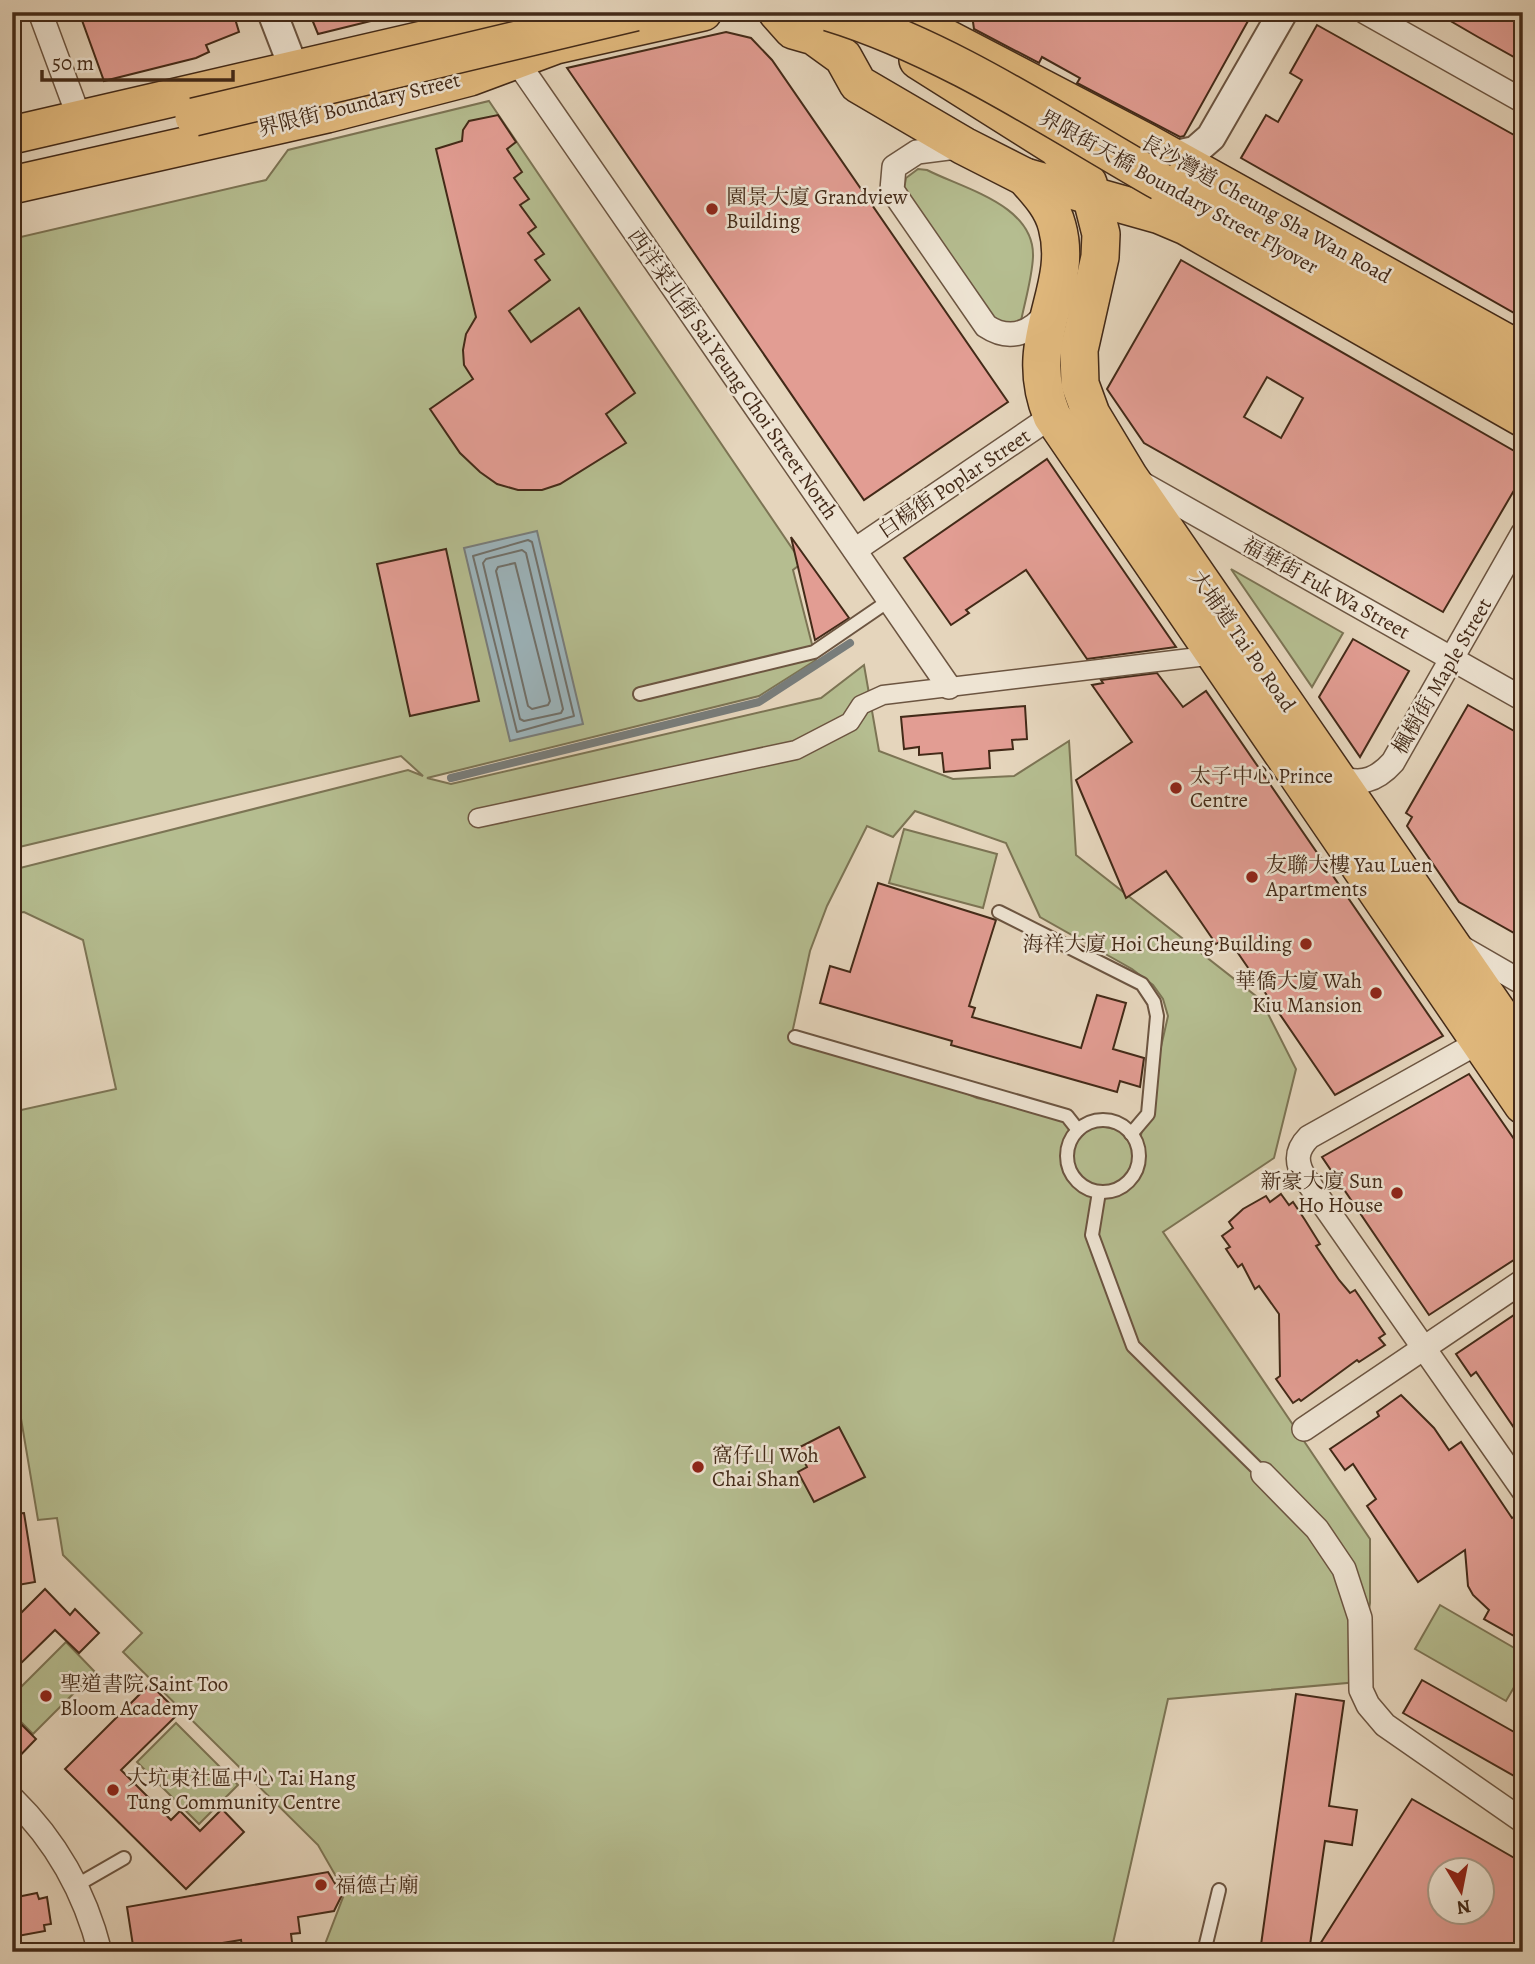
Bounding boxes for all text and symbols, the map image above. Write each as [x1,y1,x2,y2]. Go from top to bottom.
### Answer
scale bar [42,38,233,82]
text: 50 m [52,49,94,77]
street label: 界限街 Boundary Street [255,65,463,143]
street label: 界限街天橋 Boundary Street Flyover [1034,103,1324,281]
street label: 長沙灣道 Cheung Sha Wan Road [1136,128,1397,290]
place label: 園景大廈 Grandview Building [726,183,908,235]
marker: 園景大廈 Grandview Building [704,201,720,217]
street label: 西洋菜北街 Sai Yeung Choi Street North [621,223,845,525]
street label: 白楊街 Poplar Street [872,422,1036,544]
street label: 福華街 Fuk Wa Street [1237,530,1415,646]
street label: 大埔道 Tai Po Road [1184,565,1303,718]
street label: 楓樹街 Maple Street [1386,593,1498,759]
place label: 太子中心 Prince Centre [1190,762,1333,814]
marker: 太子中心 Prince Centre [1168,780,1184,796]
place label: 友聯大樓 Yau Luen Apartments [1265,851,1432,903]
marker: 友聯大樓 Yau Luen Apartments [1244,869,1260,885]
place label: 海祥大廈 Hoi Cheung Building [1022,930,1292,958]
marker: 海祥大廈 Hoi Cheung Building [1298,936,1314,952]
place label: 華僑大廈 Wah Kiu Mansion [1235,967,1362,1019]
marker: 華僑大廈 Wah Kiu Mansion [1368,985,1384,1001]
place label: 新豪大廈 Sun Ho House [1261,1167,1383,1219]
marker: 新豪大廈 Sun Ho House [1389,1185,1405,1201]
place label: 窩仔山 Woh Chai Shan [712,1441,819,1493]
marker: 窩仔山 Woh Chai Shan [690,1459,706,1475]
place label: 聖道書院 Saint Too Bloom Academy [60,1670,228,1722]
marker: 聖道書院 Saint Too Bloom Academy [38,1688,54,1704]
place label: 大坑東社區中心 Tai Hang Tung Community Centre [127,1764,356,1816]
marker: 大坑東社區中心 Tai Hang Tung Community Centre [105,1782,121,1798]
north arrow [1426,1856,1496,1926]
place label: 福德古廟 [335,1871,419,1899]
marker: 福德古廟 [313,1877,329,1893]
text: N [1455,1893,1473,1921]

